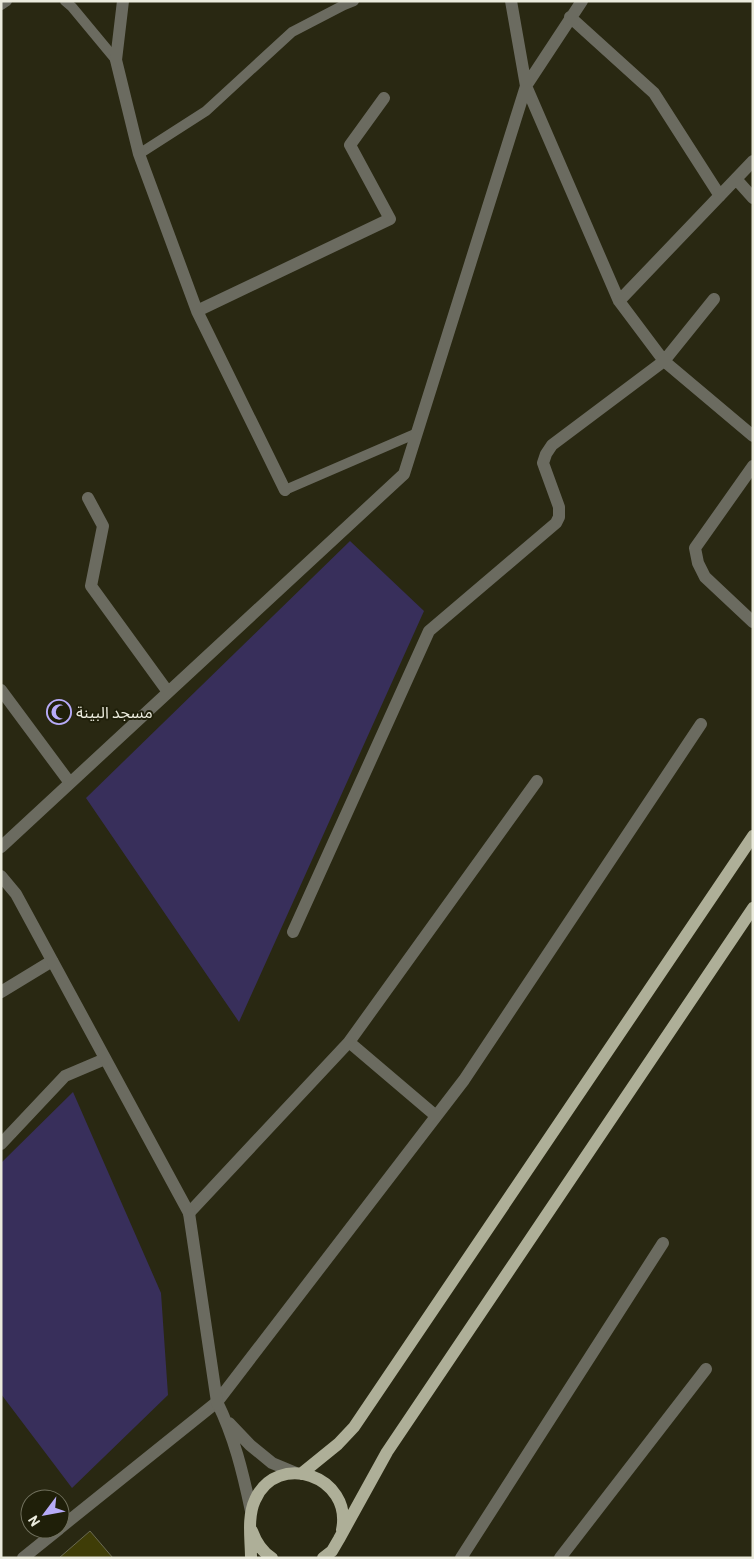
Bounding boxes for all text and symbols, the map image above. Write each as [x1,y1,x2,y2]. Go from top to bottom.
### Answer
mosque icon: مسجد البينة [46,699,72,725]
place label: مسجد البينة [76,702,153,721]
north arrow [20,1489,70,1539]
text: N [24,1513,43,1530]

